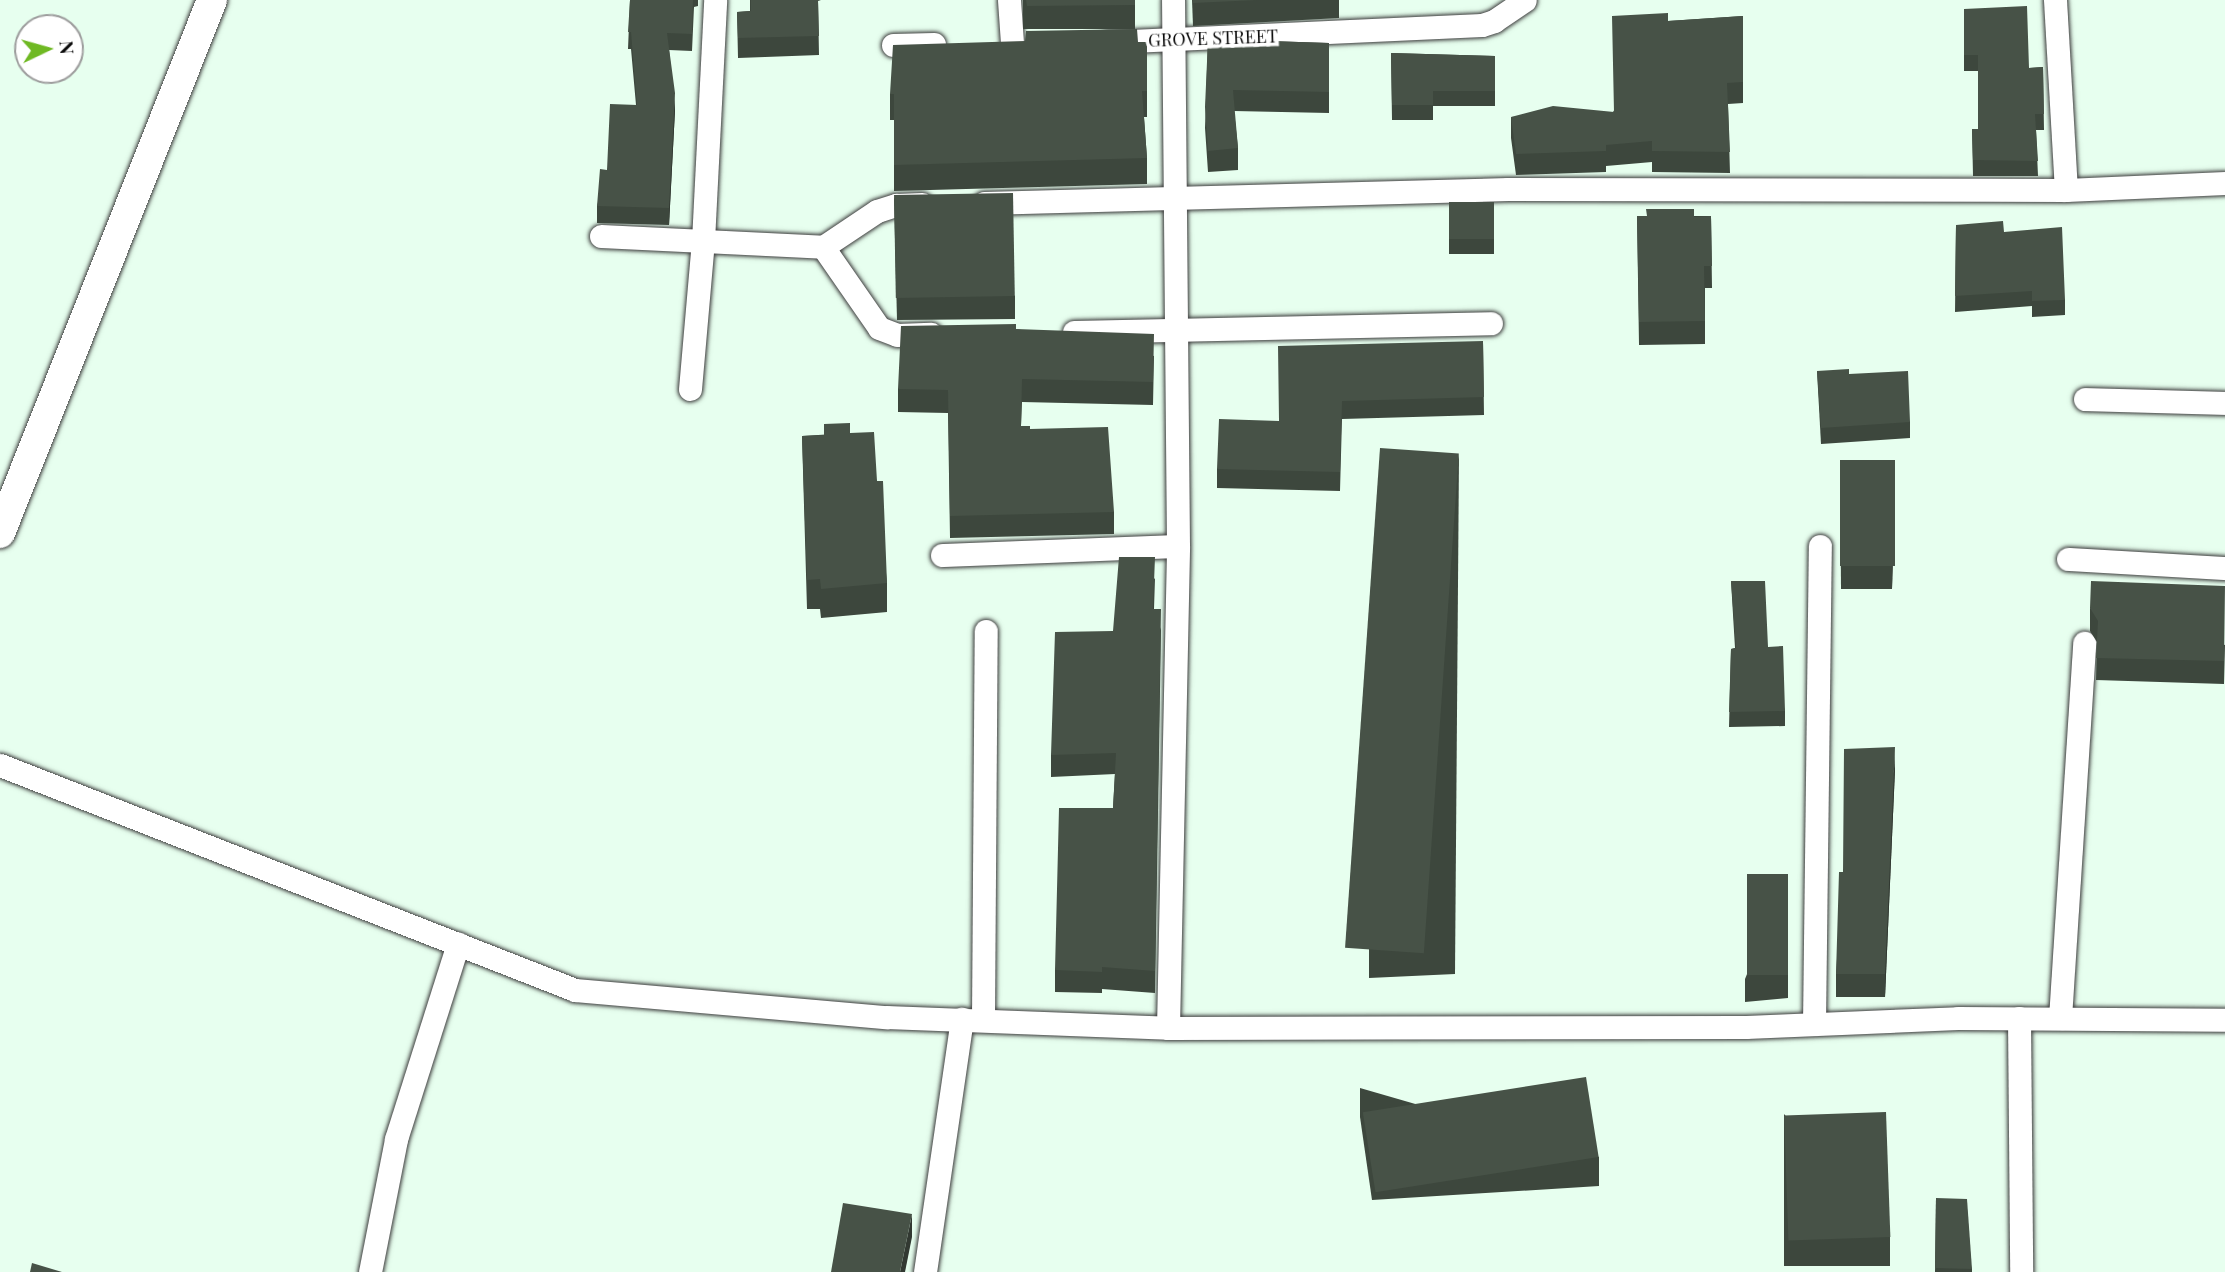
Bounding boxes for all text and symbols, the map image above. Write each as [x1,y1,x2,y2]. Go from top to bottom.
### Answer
north arrow [14,14,84,84]
street label: GROVE STREET [1148,25,1278,51]
text: N [54,39,81,55]

